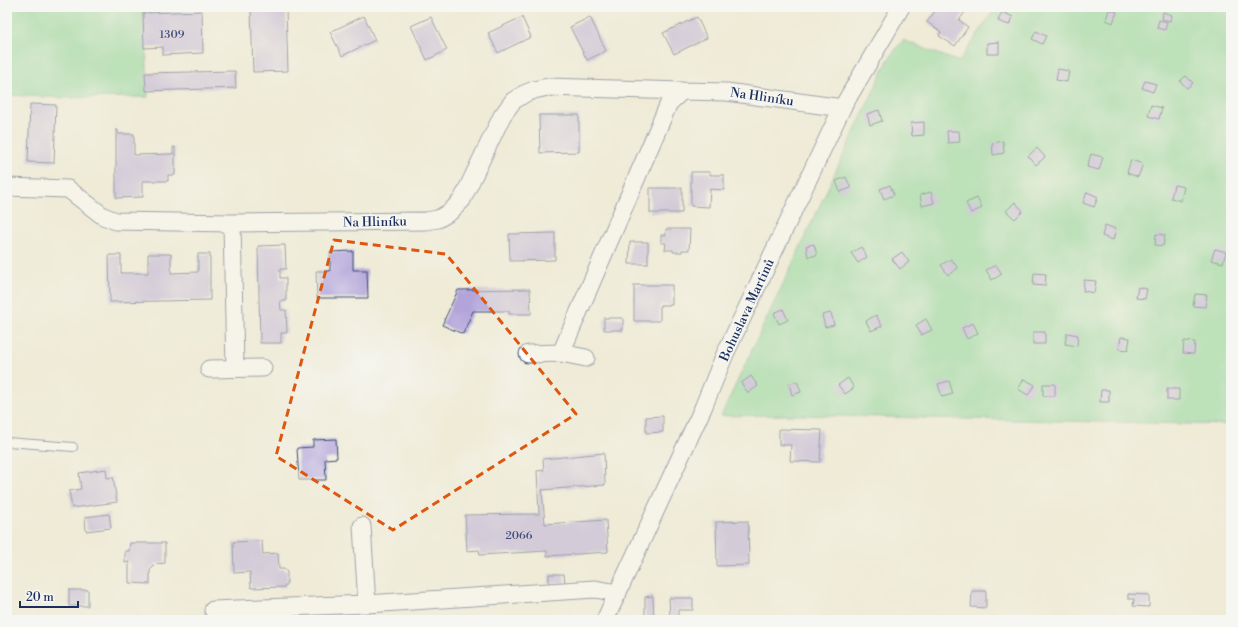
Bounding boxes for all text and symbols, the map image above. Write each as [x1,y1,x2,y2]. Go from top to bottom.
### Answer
house number: 1309 [160,28,185,42]
street label: Na Hliníku [729,85,795,109]
street label: Na Hliníku [343,213,408,231]
street label: Bohuslava Martinů [716,256,778,365]
house number: 2066 [506,529,533,543]
scale bar [20,583,78,609]
text: 20 m [26,590,54,605]

